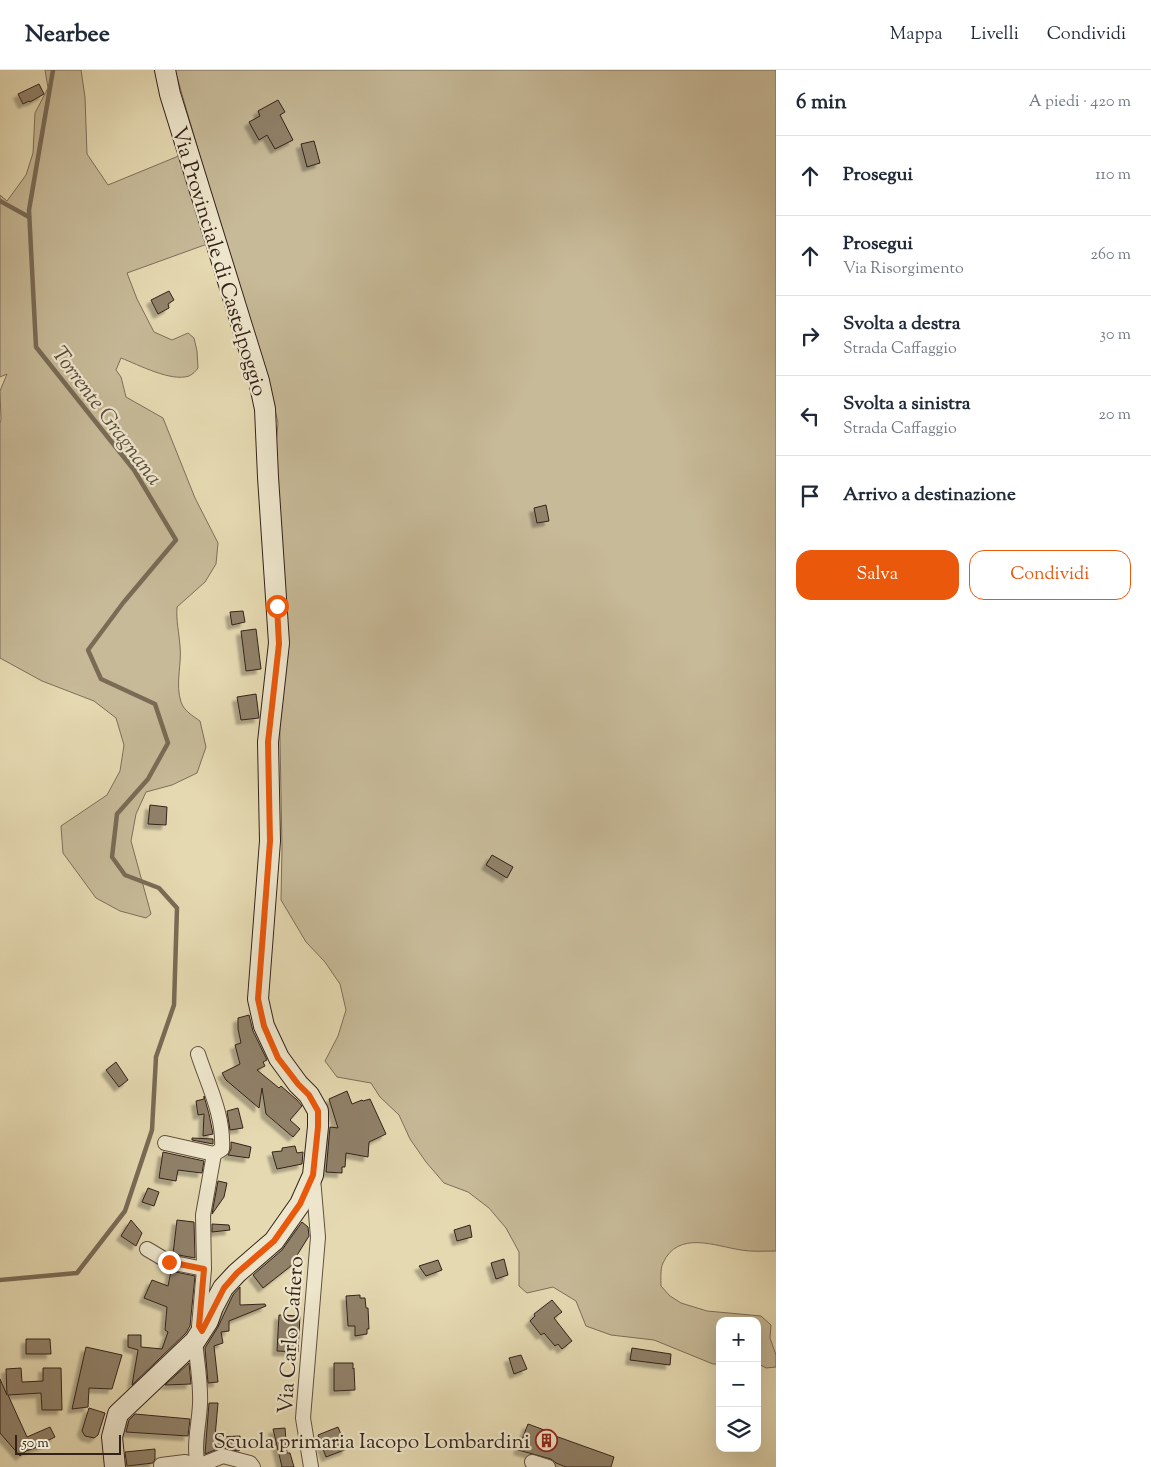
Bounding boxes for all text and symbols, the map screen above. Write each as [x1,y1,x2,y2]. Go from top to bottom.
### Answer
text: Nearbee [25,18,110,52]
text: Mappa [890,22,943,48]
text: Livelli [971,22,1019,48]
text: Condividi [1047,22,1126,48]
text: 6 min [796,88,847,118]
text: A piedi · 420 m [1029,91,1131,114]
street label: Via Provinciale di Castelpoggio [163,123,273,400]
icon: ahead [796,162,824,190]
text: Prosegui [843,162,913,189]
text: 110 m [1095,164,1131,187]
text: Prosegui [843,231,913,258]
icon: ahead [796,242,824,270]
text: 260 m [1090,244,1131,267]
text: Via Risorgimento [843,258,964,281]
text: Svolta a destra [843,311,960,338]
icon: right [796,322,824,350]
text: 30 m [1100,324,1131,347]
text: Strada Caffaggio [843,338,957,361]
water label: Torrente Gragnana [43,340,169,493]
text: Svolta a sinistra [843,391,971,418]
icon: left [796,402,824,430]
text: 20 m [1098,404,1131,427]
text: Strada Caffaggio [843,418,957,441]
icon: arrive [796,482,824,510]
text: Arrivo a destinazione [843,482,1016,509]
button: Salva [796,550,959,600]
button: Condividi [969,550,1131,600]
route start [266,595,289,618]
route end [158,1251,181,1274]
street label: Via Carlo Cafiero [272,1255,312,1415]
map controls [716,1317,761,1452]
button: + [716,1317,761,1362]
button: − [716,1362,761,1407]
button: layers [716,1407,761,1452]
place label: Scuola primaria Iacopo Lombardini [213,1428,530,1458]
building icon: Scuola primaria Iacopo Lombardini [534,1429,558,1453]
scale bar [15,1432,121,1455]
text: 50 m [22,1434,49,1454]

